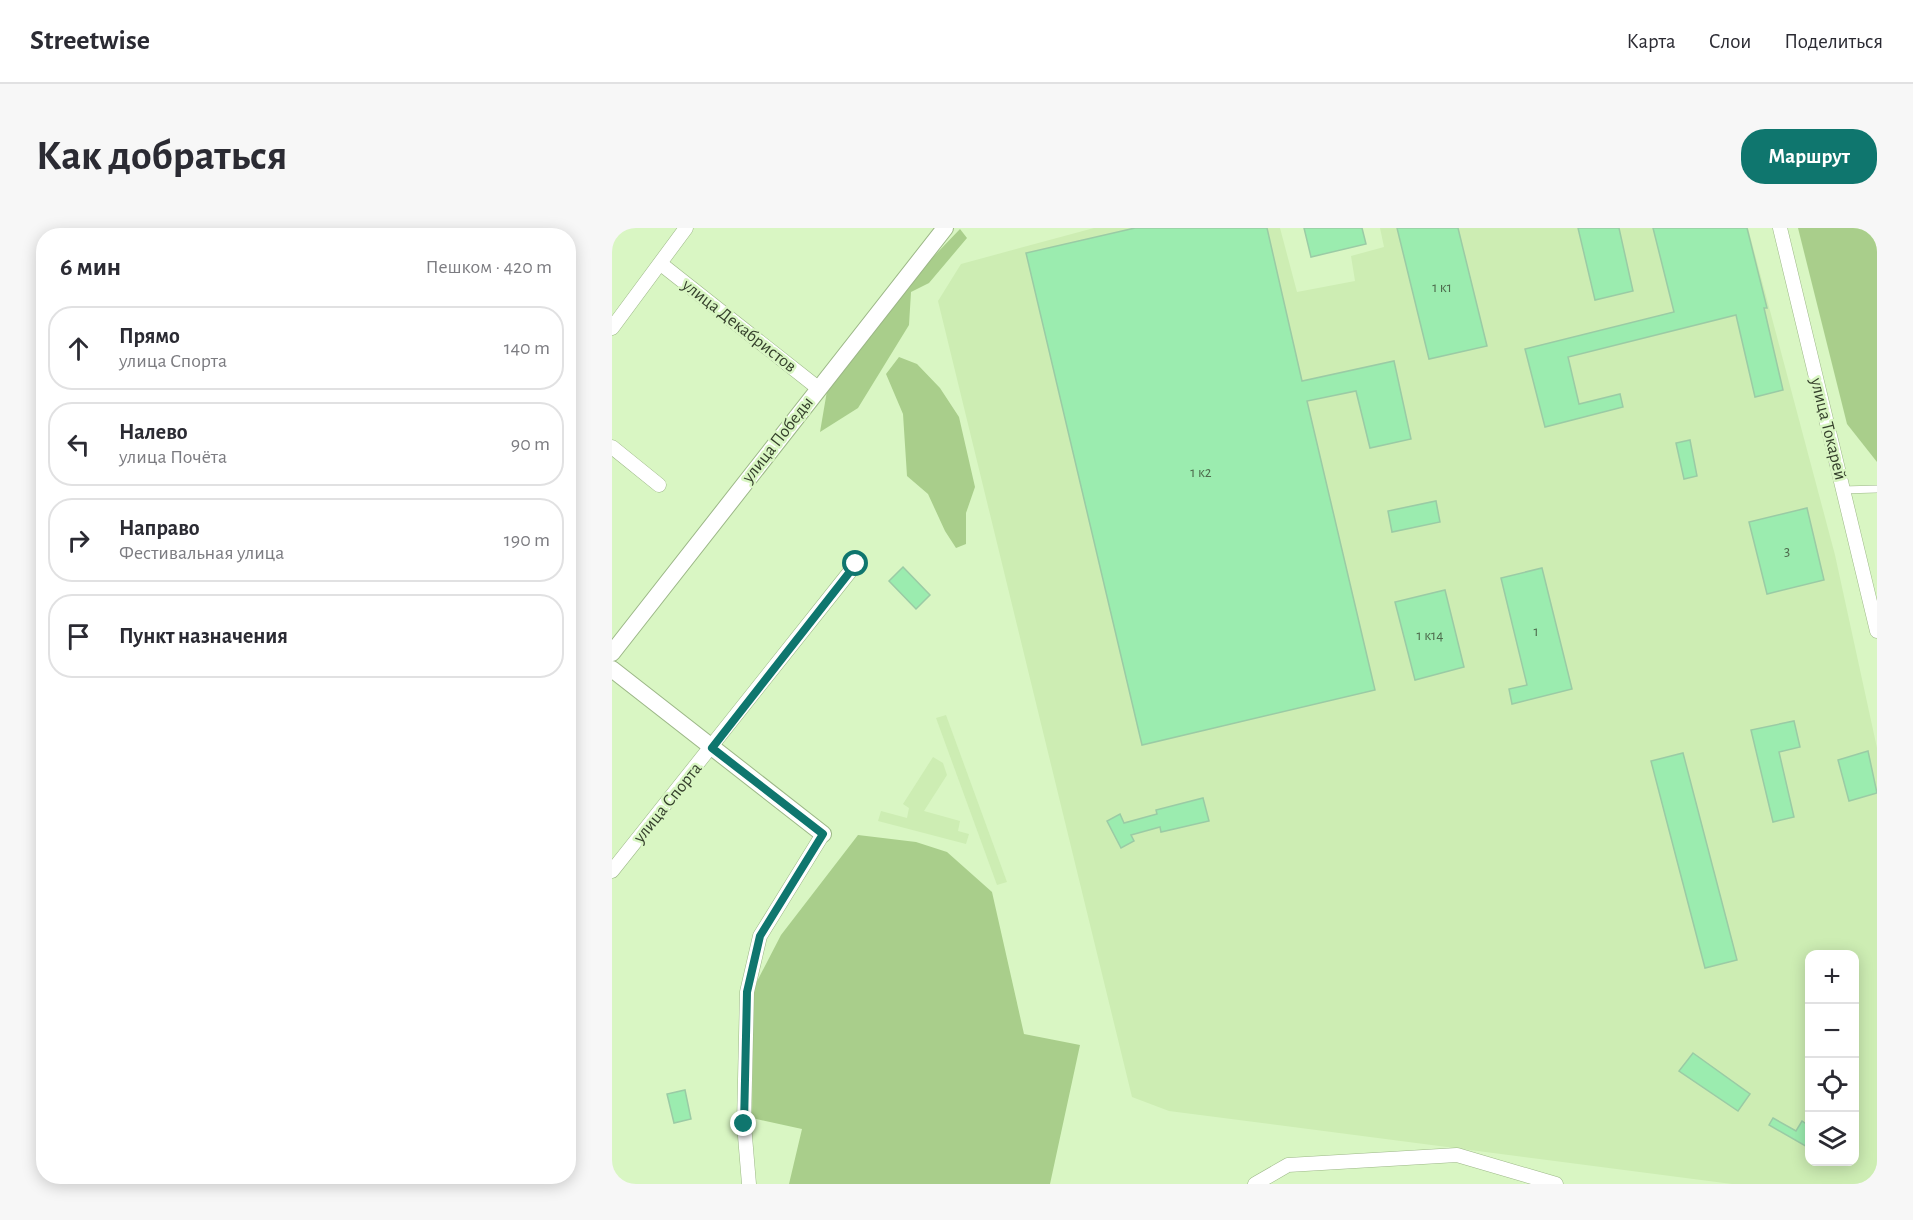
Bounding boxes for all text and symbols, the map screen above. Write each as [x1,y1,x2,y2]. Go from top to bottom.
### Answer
text: Streetwise [30,27,150,55]
text: Карта [1626,31,1676,52]
text: Слои [1709,31,1751,52]
text: Поделиться [1784,31,1883,52]
button: Маршрут [1741,129,1877,184]
text: Как добраться [36,135,287,177]
text: 6 мин [60,254,121,280]
text: Пешком · 420 m [426,257,552,277]
street label: улица Декабристов [678,275,800,376]
house number: 1 к1 [1432,280,1452,295]
text: Прямо [119,325,180,347]
icon: ahead [62,332,95,365]
text: 140 m [504,338,550,358]
text: улица Спорта [119,351,227,371]
street label: улица Токарей [1806,375,1849,482]
street label: улица Победы [738,393,817,487]
text: Налево [119,421,188,443]
icon: left [62,428,95,461]
text: 90 m [511,434,550,454]
text: улица Почёта [119,447,227,467]
house number: 1 к2 [1190,465,1212,480]
text: Направо [119,517,200,539]
icon: right [62,524,95,557]
text: 190 m [504,530,550,550]
text: Фестивальная улица [119,543,285,563]
house number: 3 [1784,544,1790,559]
route start [842,550,868,576]
icon: arrive [62,620,95,653]
house number: 1 [1533,624,1539,639]
text: Пункт назначения [119,625,288,647]
house number: 1 к14 [1417,628,1443,643]
street label: улица Спорта [630,759,706,847]
map controls [1805,950,1859,1166]
button: + [1805,950,1859,1004]
button: − [1805,1004,1859,1058]
button: locate [1805,1058,1859,1112]
route end [730,1110,756,1136]
button: layers [1805,1112,1859,1166]

